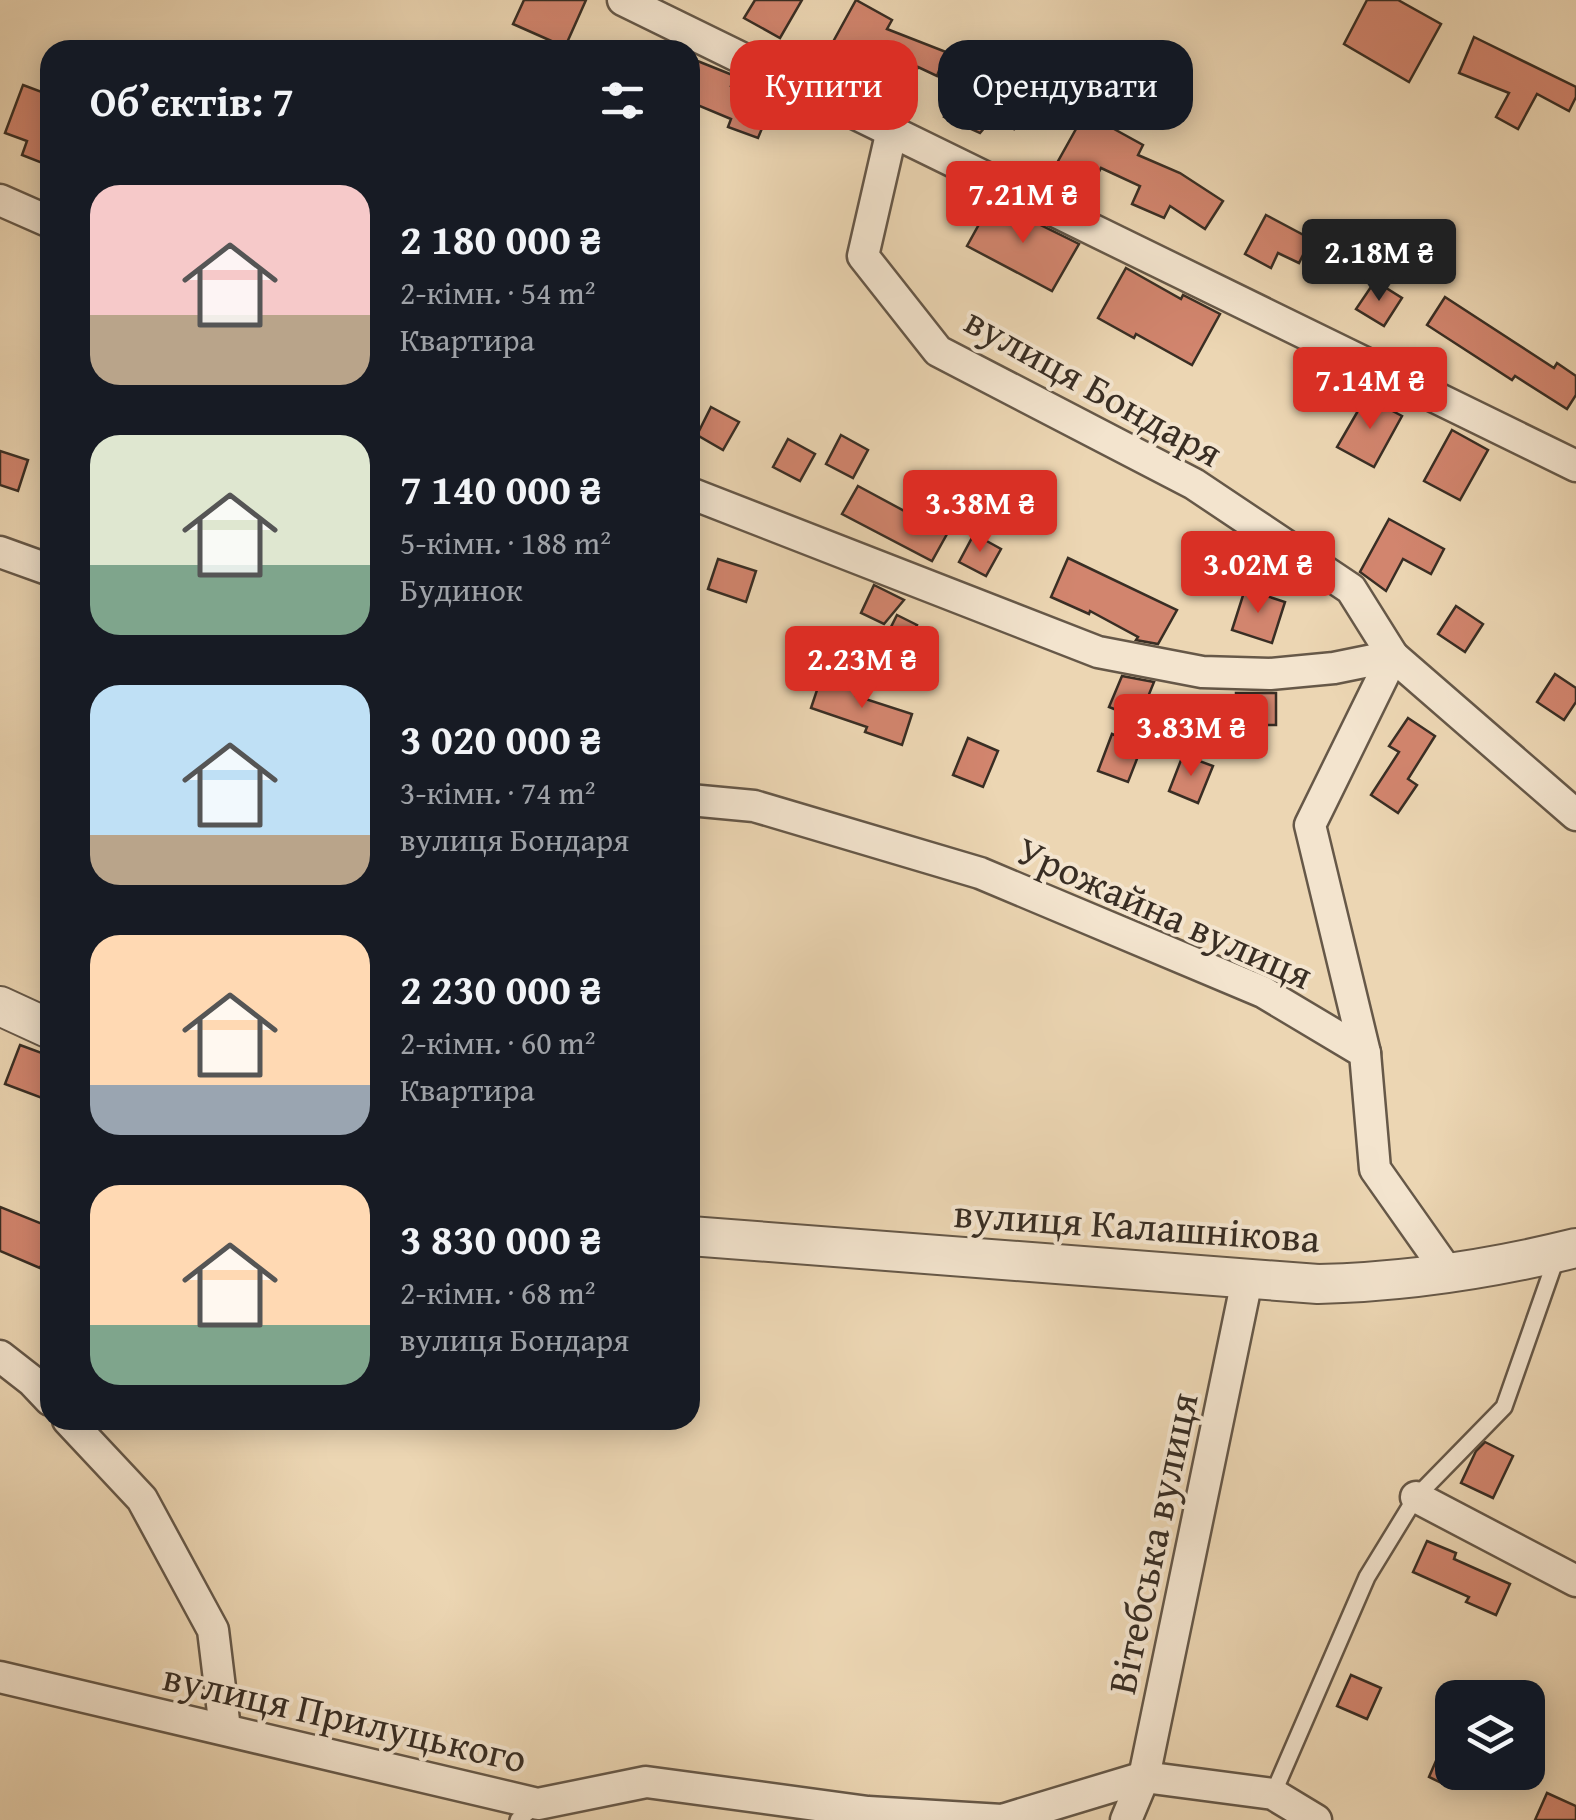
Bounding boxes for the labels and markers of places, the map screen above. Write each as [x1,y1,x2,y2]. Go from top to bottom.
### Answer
pin: 7.21M ₴ [931,161,1115,246]
pin: 2.18M ₴ [1287,219,1471,304]
pin: 7.14M ₴ [1278,347,1462,432]
pin: 3.38M ₴ [888,470,1072,555]
pin: 3.02M ₴ [1166,531,1350,616]
pin: 2.23M ₴ [770,626,954,711]
pin: 3.83M ₴ [1099,694,1283,779]

